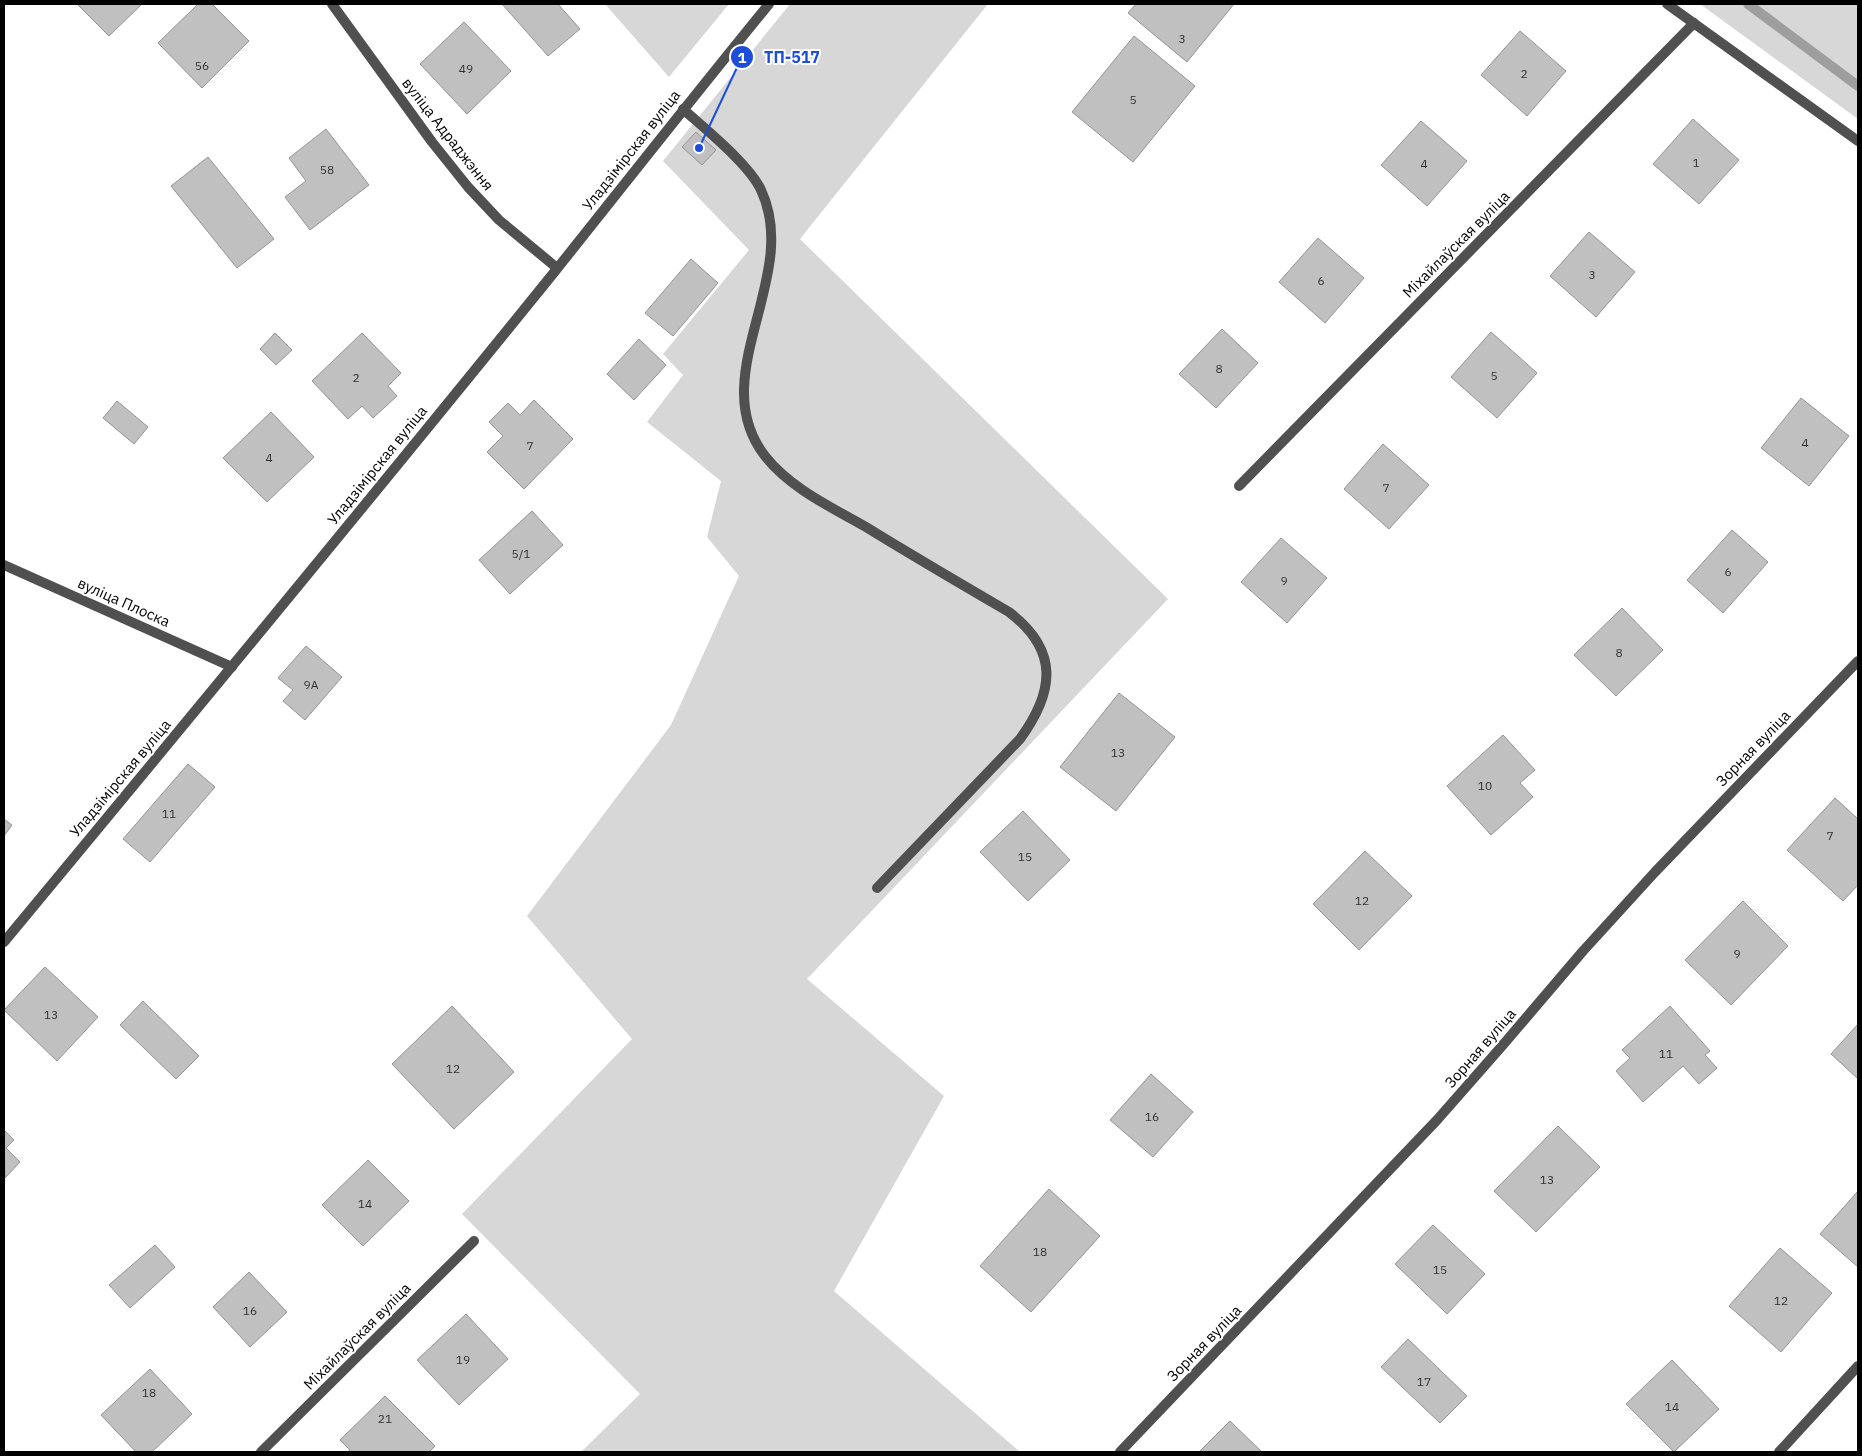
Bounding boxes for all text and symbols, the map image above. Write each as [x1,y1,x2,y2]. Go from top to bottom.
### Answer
house number: 3 [1178,31,1186,46]
callout: ТП-517 [729,42,830,73]
text: ТП-517 [764,47,820,67]
text: 1 [737,48,747,67]
house number: 56 [195,58,209,73]
house number: 49 [459,61,473,76]
house number: 2 [1520,66,1528,81]
street label: вуліца Адраджэння [398,74,498,194]
street label: Уладзімірская вуліца [578,86,684,214]
house number: 5 [1129,92,1137,107]
house number: 1 [1692,155,1700,170]
house number: 4 [1420,156,1428,171]
house number: 58 [320,162,334,177]
street label: Міхайлаўская вуліца [1398,186,1514,302]
house number: 3 [1588,267,1596,282]
house number: 6 [1317,273,1325,288]
house number: 8 [1215,361,1223,376]
house number: 5 [1490,368,1498,383]
house number: 2 [352,370,360,385]
street label: Уладзімірская вуліца [323,402,431,528]
house number: 4 [1801,435,1809,450]
house number: 7 [526,438,534,453]
house number: 4 [265,450,273,465]
house number: 7 [1382,480,1390,495]
house number: 5/1 [512,546,531,561]
house number: 6 [1724,564,1732,579]
street label: вуліца Плоска [75,573,173,631]
house number: 9 [1280,573,1288,588]
house number: 8 [1615,645,1623,660]
house number: 9А [304,677,319,692]
street label: Зорная вуліца [1712,706,1794,790]
street label: Уладзімірская вуліца [65,715,175,841]
house number: 13 [1111,745,1125,760]
house number: 10 [1478,778,1492,793]
house number: 11 [162,806,176,821]
house number: 7 [1826,828,1834,843]
house number: 15 [1018,849,1032,864]
house number: 12 [1355,893,1369,908]
house number: 9 [1733,946,1741,961]
street label: Зорная вуліца [1440,1004,1520,1092]
house number: 13 [44,1007,58,1022]
house number: 11 [1659,1046,1673,1061]
house number: 12 [446,1061,460,1076]
house number: 16 [1145,1109,1159,1124]
house number: 13 [1540,1172,1554,1187]
house number: 14 [358,1196,372,1211]
house number: 18 [1033,1244,1047,1259]
house number: 15 [1433,1262,1447,1277]
street label: Міхайлаўская вуліца [299,1278,415,1394]
house number: 12 [1774,1293,1788,1308]
street label: Зорная вуліца [1163,1301,1245,1385]
house number: 16 [243,1303,257,1318]
house number: 19 [456,1352,470,1367]
house number: 17 [1417,1374,1431,1389]
house number: 18 [142,1385,156,1400]
house number: 14 [1665,1399,1679,1414]
house number: 21 [378,1411,392,1426]

